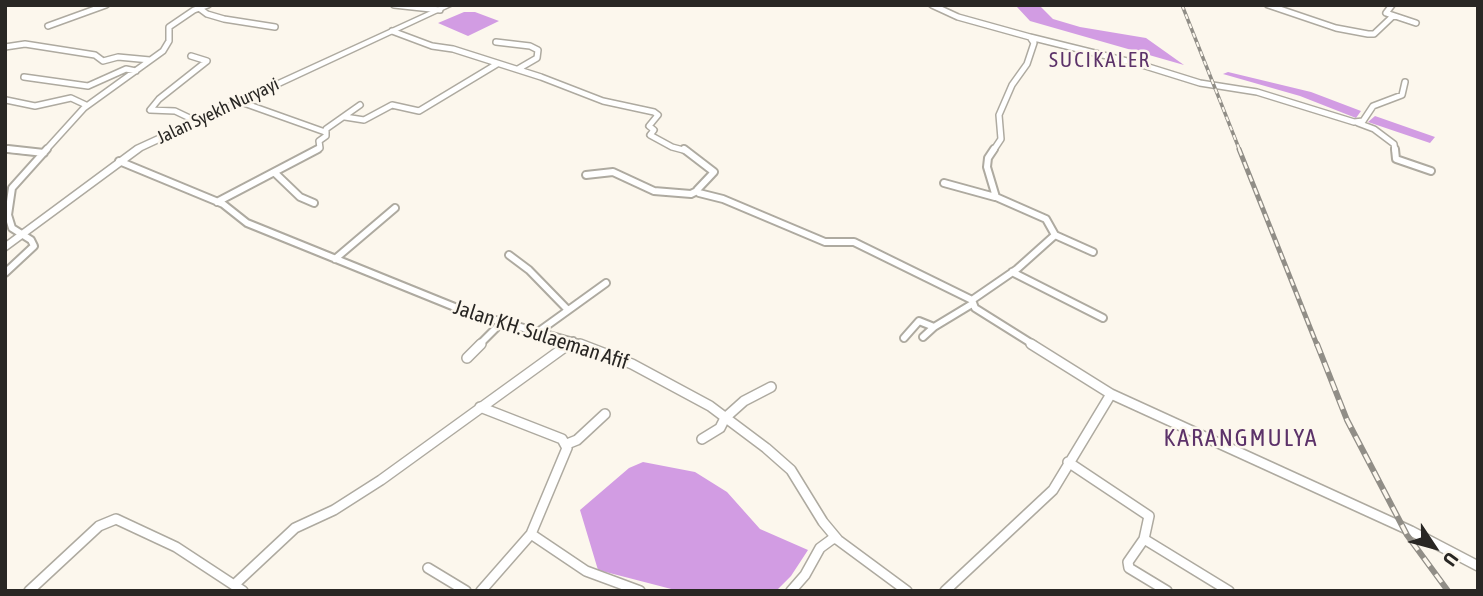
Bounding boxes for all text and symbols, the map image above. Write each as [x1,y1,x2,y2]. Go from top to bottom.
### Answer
district label: SUCIKALER [1050,47,1150,73]
street label: Jalan Syekh Nuryayi [154,73,282,149]
street label: Jalan KH. Sulaeman Afif [450,295,632,375]
district label: KARANGMULYA [1165,424,1317,452]
north arrow [1399,512,1469,582]
text: U [1439,548,1463,570]

